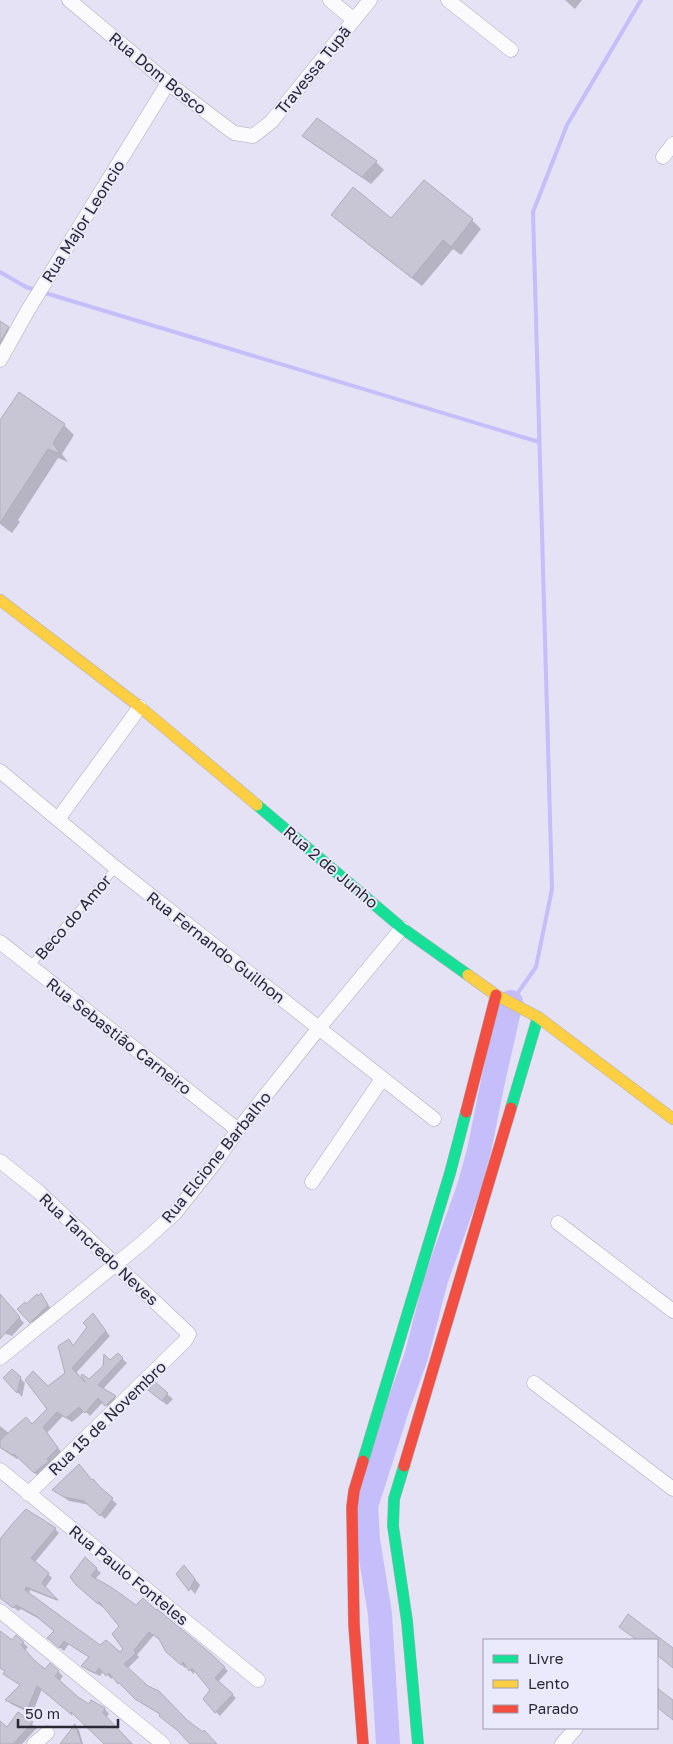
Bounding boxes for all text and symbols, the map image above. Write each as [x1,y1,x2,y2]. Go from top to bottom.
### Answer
street label: Travessa Tupã [271,22,355,118]
street label: Rua Dom Bosco [105,28,211,118]
street label: Rua Major Leoncio [37,156,129,286]
street label: Rua 2 de Junho [280,822,382,912]
street label: Beco do Amor [31,870,115,964]
street label: Rua Fernando Guilhon [143,887,289,1007]
street label: Rua Sebastião Carneiro [42,973,196,1099]
street label: Rua Elcione Barbalho [157,1087,275,1227]
street label: Rua Tancredo Neves [35,1189,163,1309]
street label: Rua 15 de Novembro [44,1356,170,1480]
street label: Rua Paulo Fonteles [65,1521,193,1629]
legend [483,1639,658,1729]
text: Livre [528,1649,564,1667]
text: Lento [528,1674,569,1692]
scale bar [18,1696,118,1728]
text: Parado [528,1699,579,1717]
text: 50 m [25,1704,60,1722]

